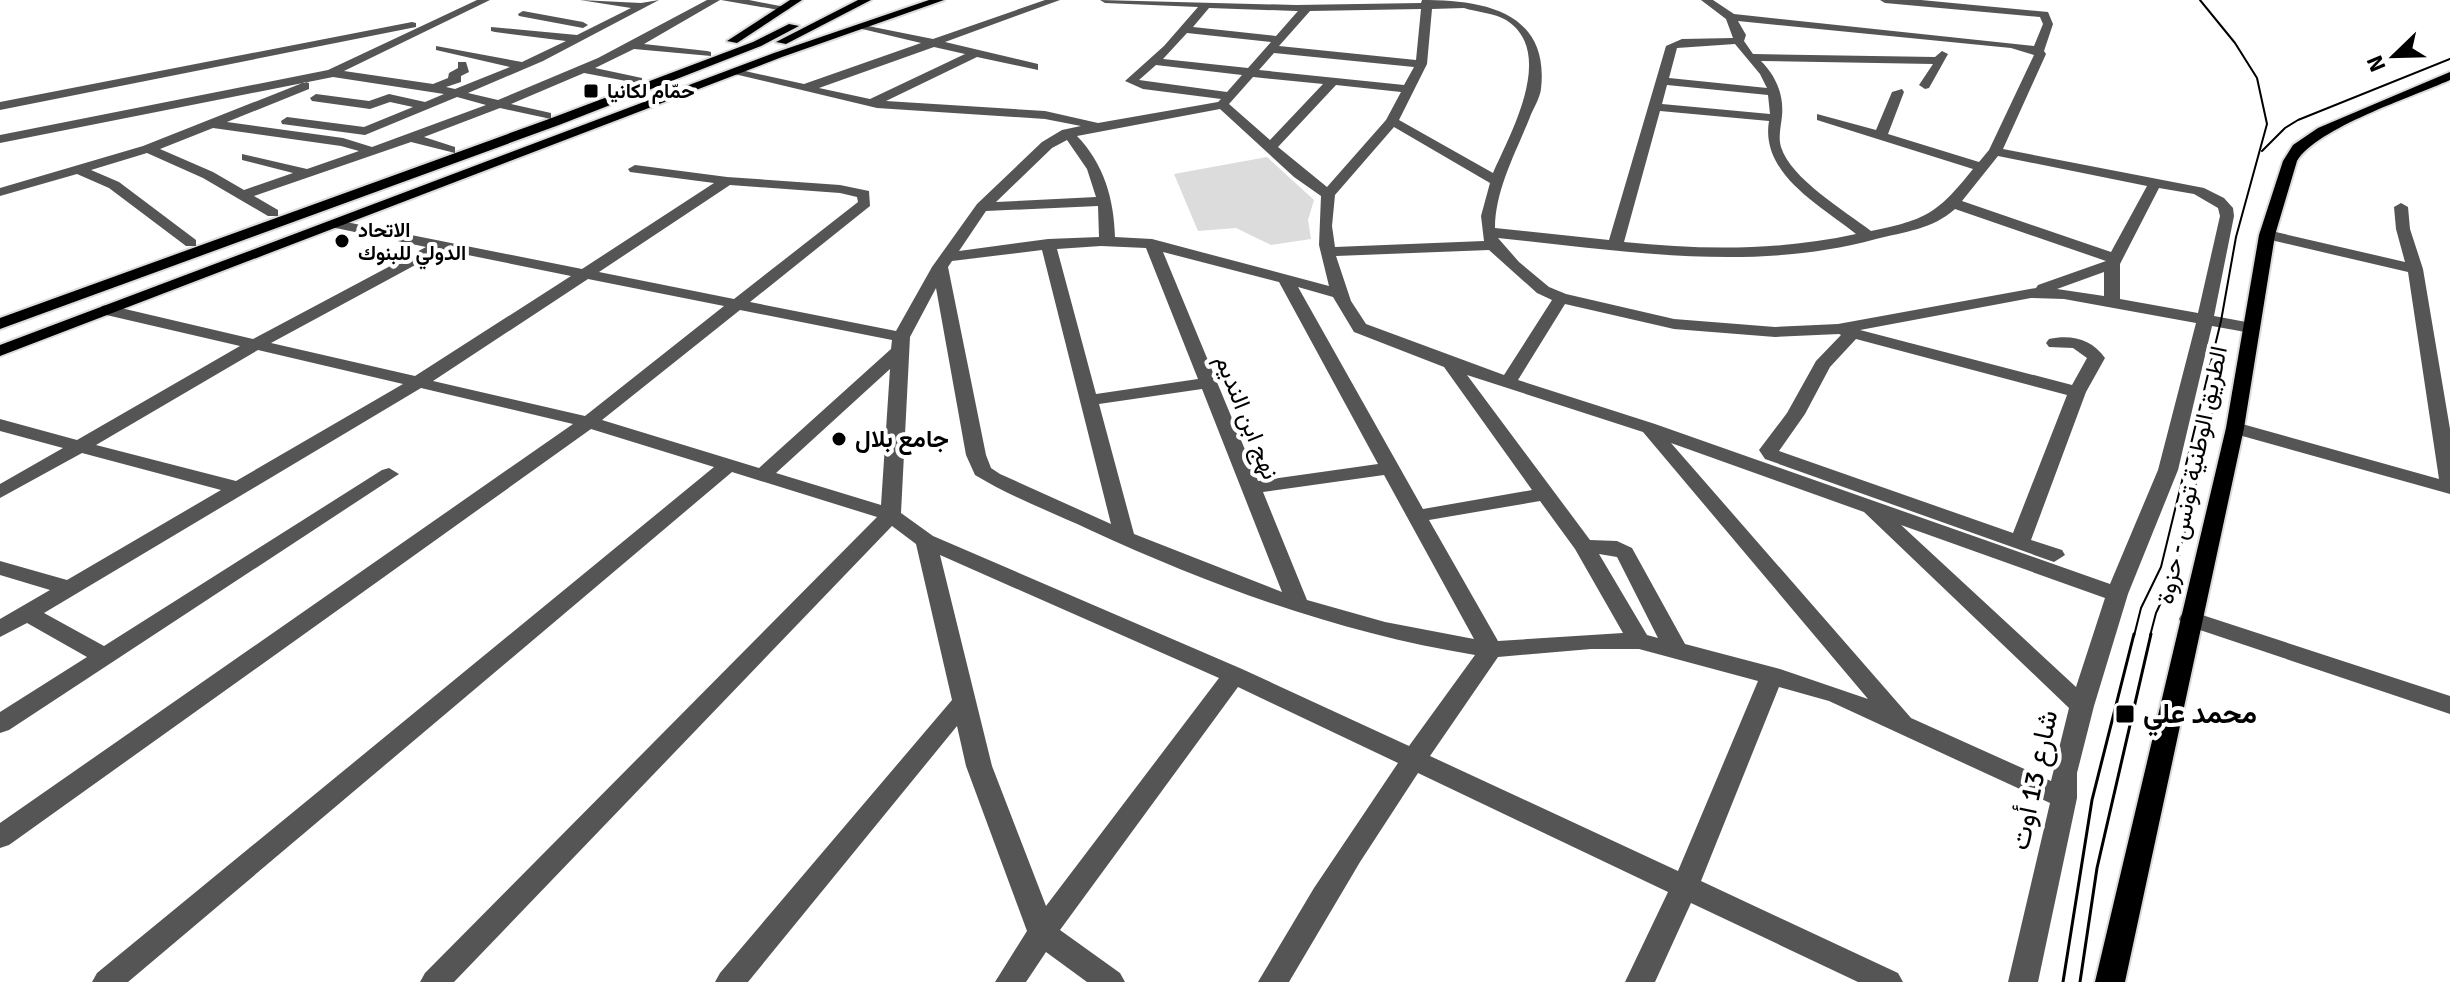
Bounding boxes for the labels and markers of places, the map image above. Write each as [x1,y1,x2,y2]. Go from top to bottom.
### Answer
place label: حمّام لكانيا [607,79,695,104]
marker: حمّام لكانيا [582,82,600,100]
place label: الاتحاد الدولي للبنوك [358,218,466,270]
marker: الاتحاد الدولي للبنوك [333,232,351,250]
place label: جامع بلال [855,424,949,456]
marker: جامع بلال [830,430,848,448]
place label: محمد علي [2143,697,2257,737]
marker: محمد علي [2114,703,2136,725]

